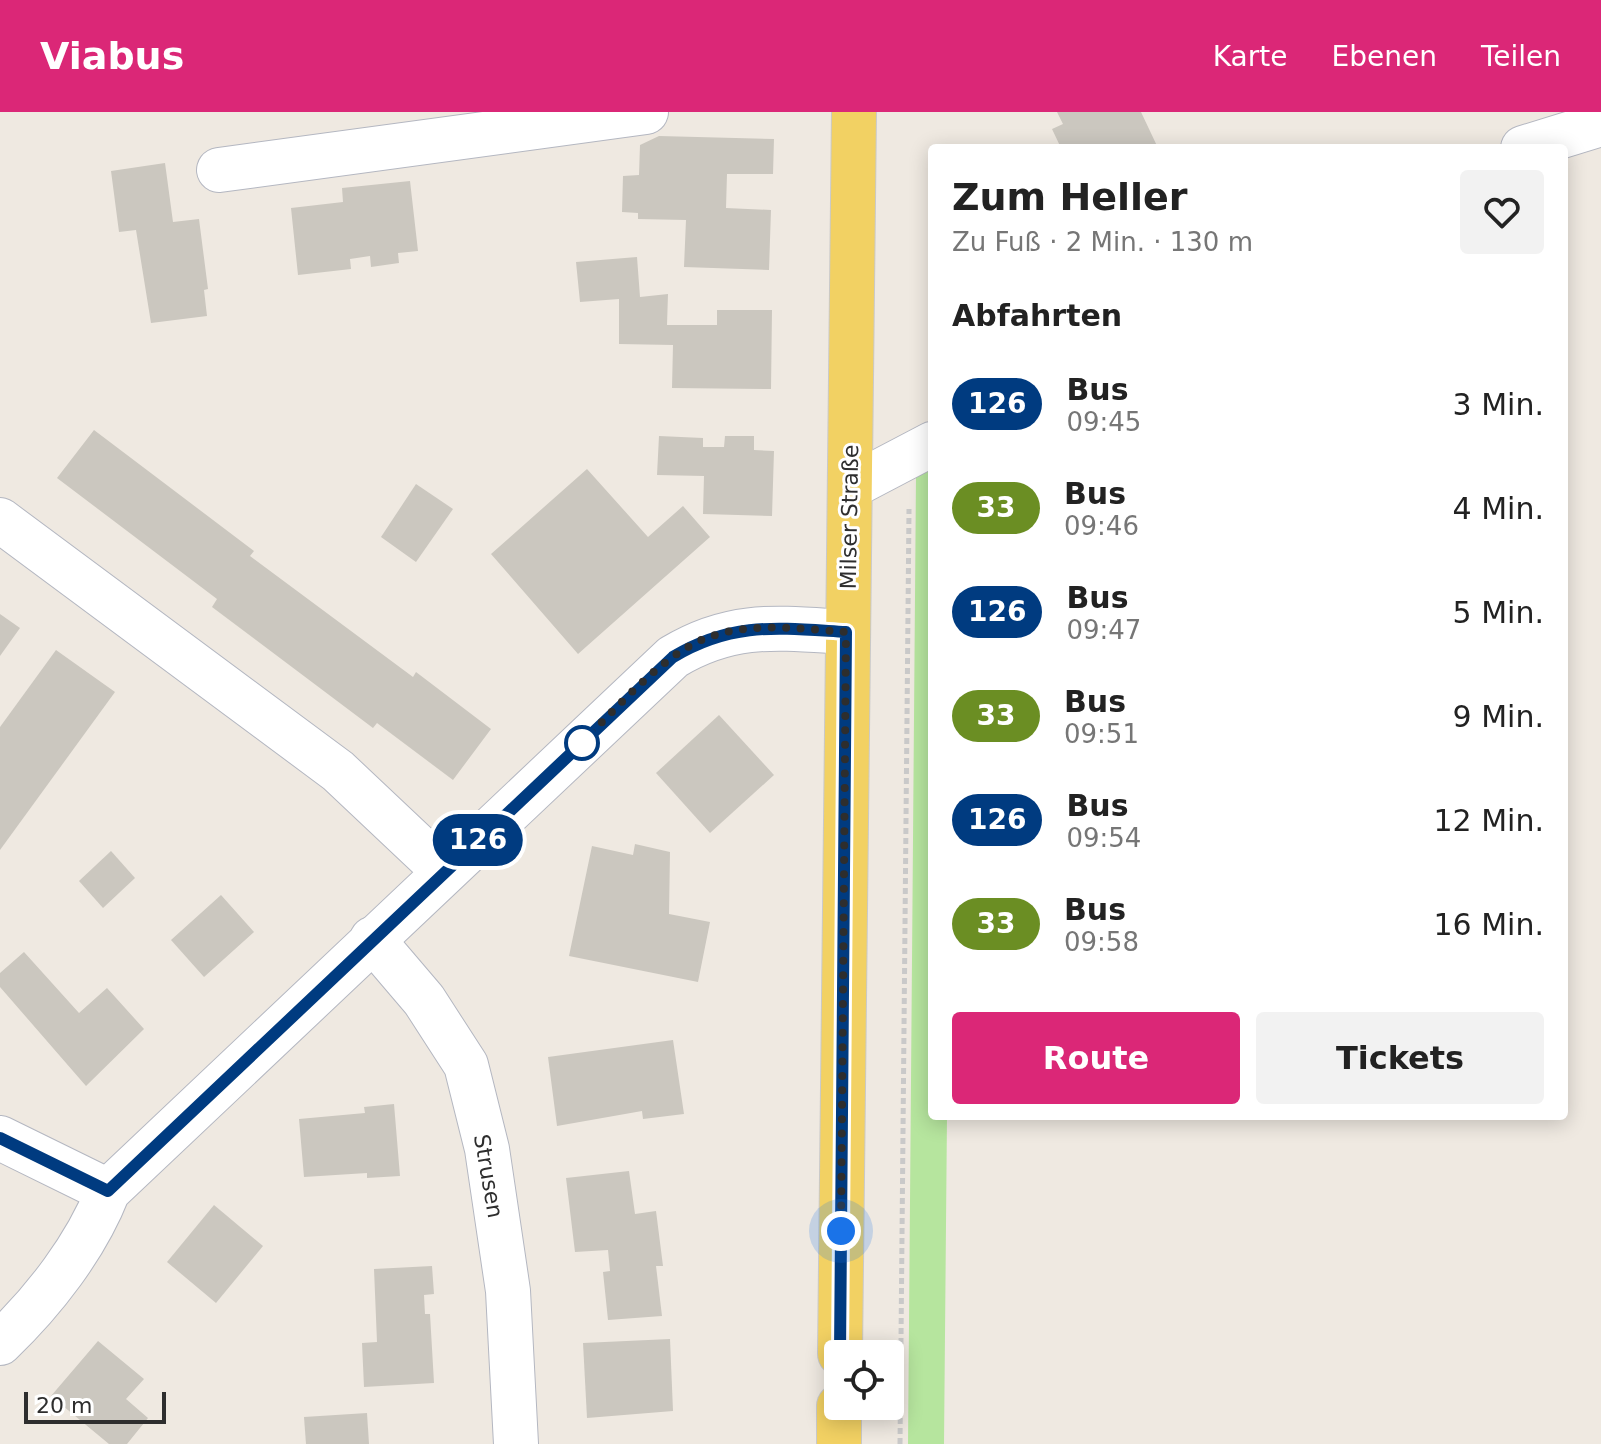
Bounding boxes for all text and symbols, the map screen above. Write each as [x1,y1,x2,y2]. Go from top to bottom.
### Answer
text: Viabus [40,34,184,78]
text: Karte [1213,40,1287,73]
text: Ebenen [1331,40,1437,73]
text: Teilen [1481,40,1561,73]
button: heart [1460,170,1544,254]
text: Zum Heller [952,175,1188,219]
text: Zu Fuß · 2 Min. · 130 m [952,227,1253,257]
text: Abfahrten [952,298,1122,333]
text: Bus [1066,372,1129,407]
text: 126 [968,387,1026,420]
text: 3 Min. [1453,387,1544,422]
text: 09:45 [1066,407,1141,437]
street label: Milser Straße [836,444,863,590]
text: Bus [1064,476,1126,511]
text: 33 [977,491,1015,524]
text: 4 Min. [1453,491,1544,526]
text: 09:46 [1064,511,1139,541]
text: Bus [1066,580,1129,615]
text: 126 [968,595,1026,628]
text: 5 Min. [1453,595,1544,630]
text: 09:47 [1066,615,1141,645]
text: Bus [1064,684,1126,719]
text: 33 [977,699,1015,732]
text: 9 Min. [1453,699,1544,734]
text: 09:51 [1064,719,1139,749]
unlabelled marker [565,726,599,760]
text: Bus [1066,788,1129,823]
text: 126 [968,803,1026,836]
text: 12 Min. [1434,803,1544,838]
line badge: 126 [432,814,524,866]
text: 126 [449,823,507,856]
text: 09:54 [1066,823,1141,853]
text: Bus [1064,892,1126,927]
text: 33 [977,907,1015,940]
text: 16 Min. [1434,907,1544,942]
text: 09:58 [1064,927,1139,957]
button: Route [952,1012,1240,1104]
button: Tickets [1256,1012,1544,1104]
street label: Strusen [469,1132,508,1220]
your location [821,1211,861,1251]
map controls [824,1340,904,1420]
button: locate [824,1340,904,1420]
scale bar [24,1388,166,1424]
text: 20 m [36,1393,92,1418]

